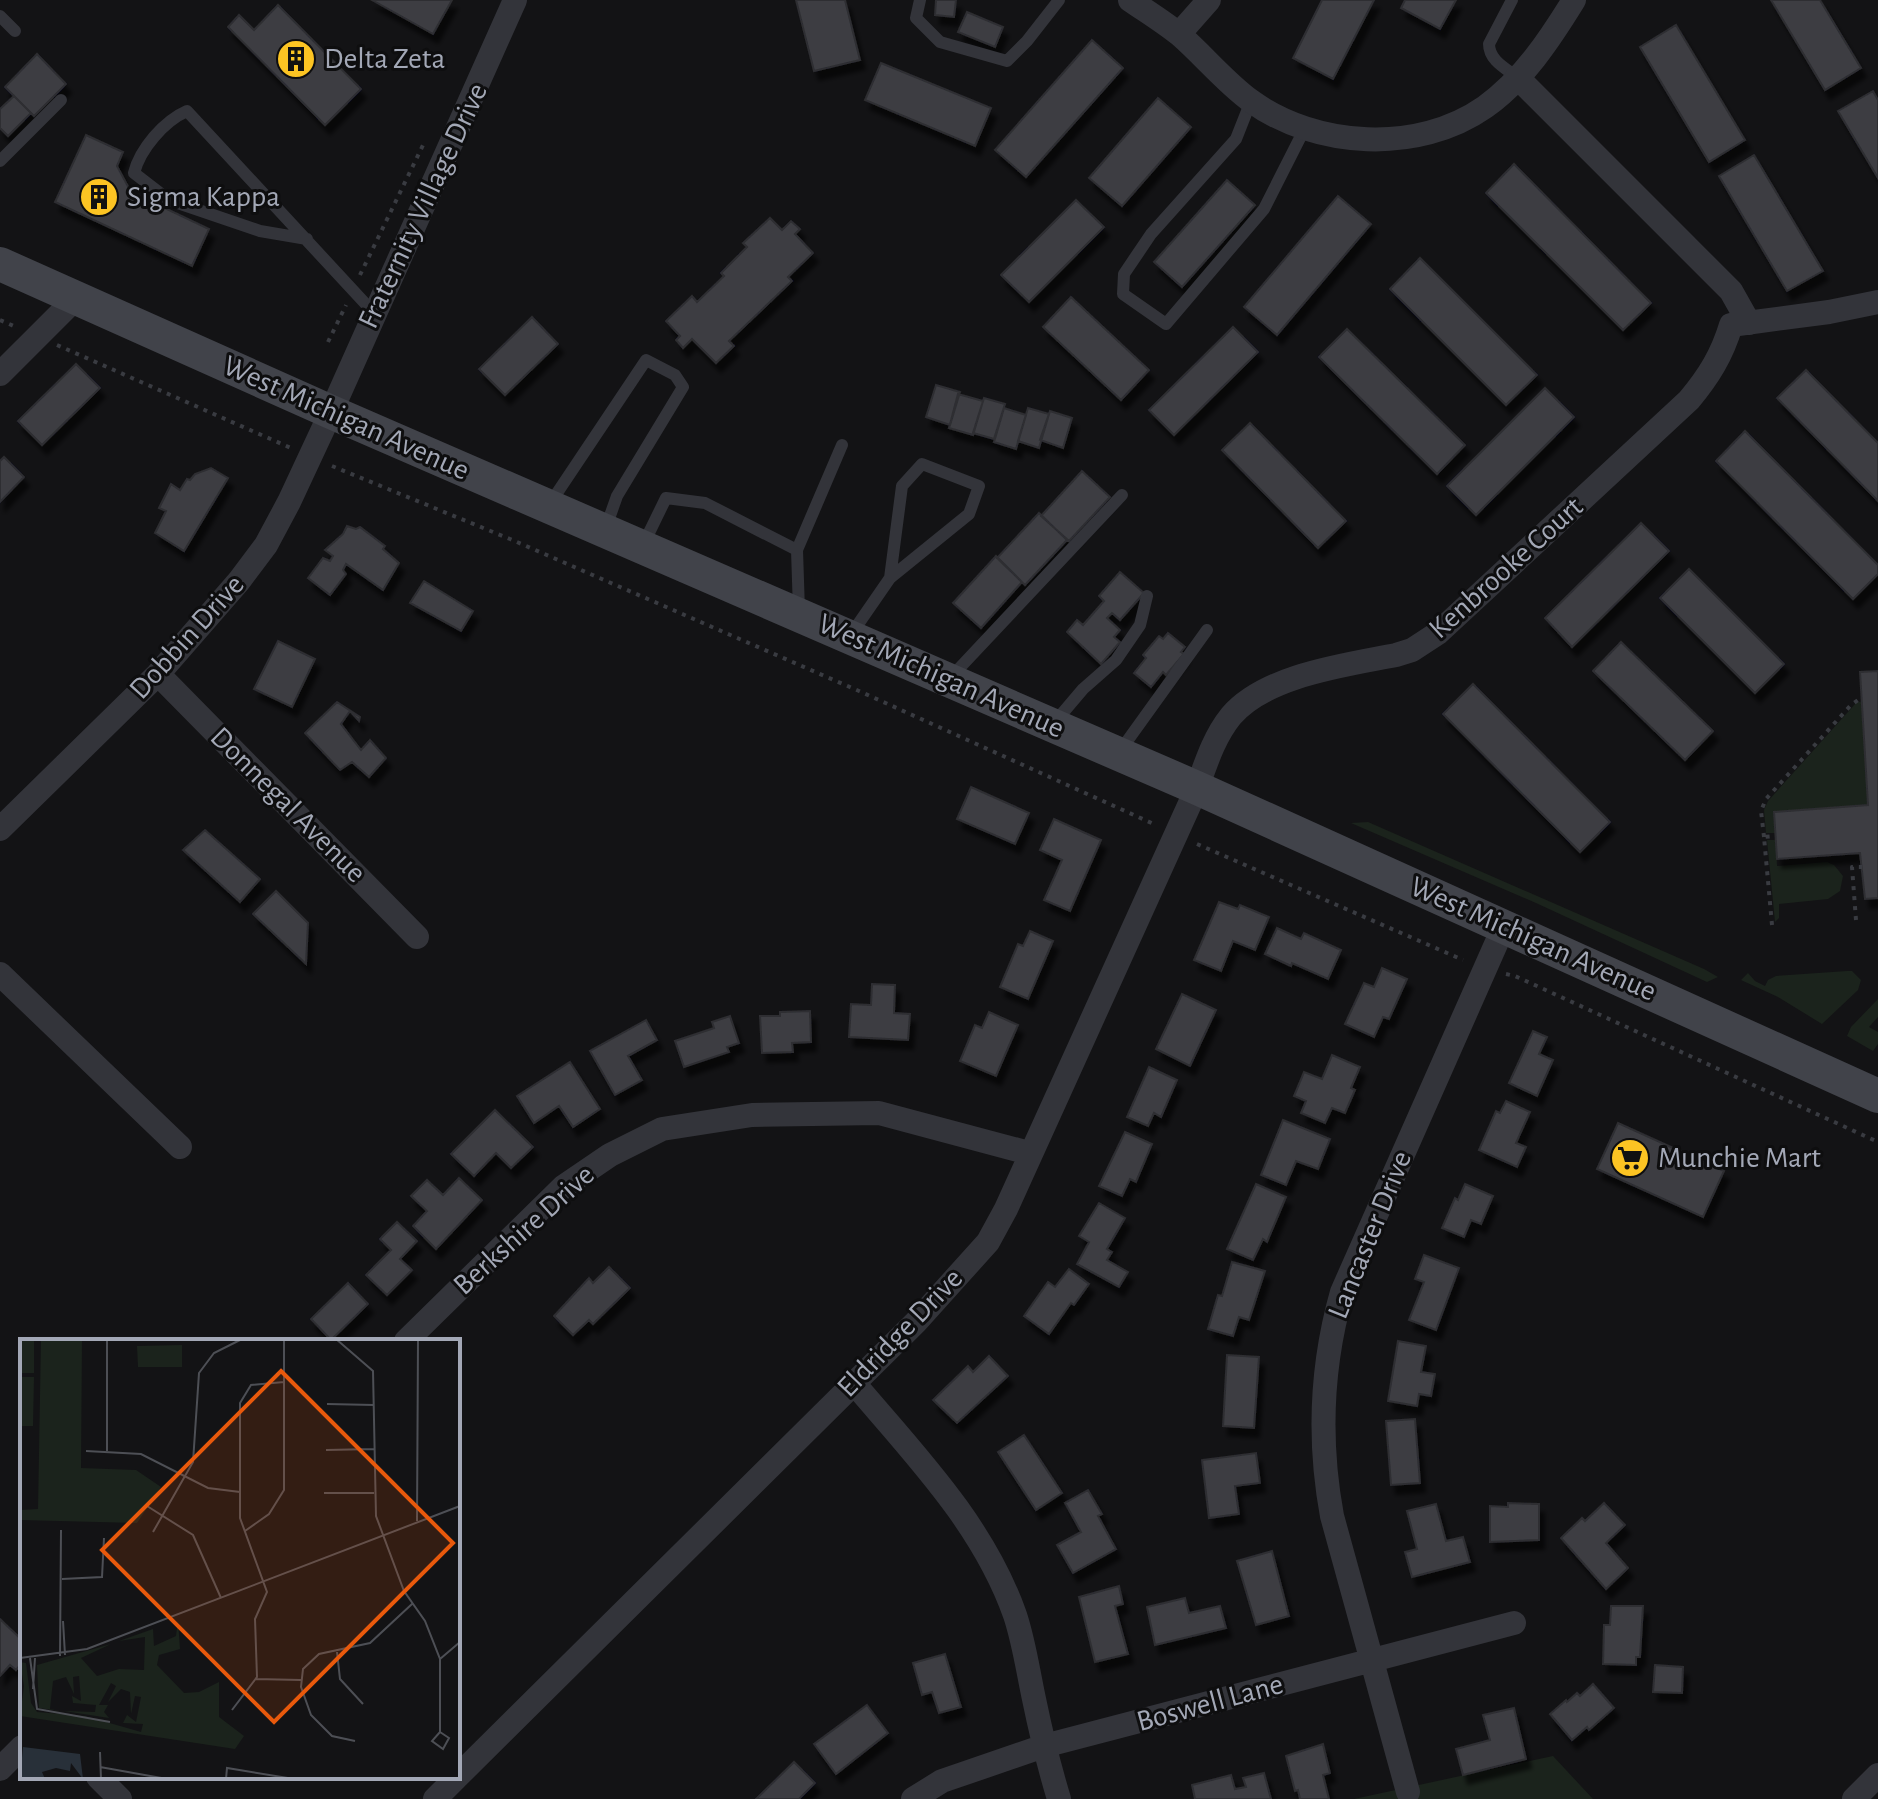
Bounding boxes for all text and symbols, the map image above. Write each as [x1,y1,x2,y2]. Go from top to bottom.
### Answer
building icon: Delta Zeta [275,38,317,80]
place label: Delta Zeta [324,44,445,74]
street label: Fraternity Village Drive [353,79,493,333]
building icon: Sigma Kappa [78,176,120,218]
place label: Sigma Kappa [127,182,280,212]
street label: West Michigan Avenue [218,350,474,486]
street label: Kenbrooke Court [1423,491,1589,644]
street label: Dobbin Drive [124,569,250,705]
street label: West Michigan Avenue [813,608,1069,744]
street label: Donnegal Avenue [205,722,371,888]
street label: West Michigan Avenue [1405,871,1661,1007]
supermarket icon: Munchie Mart [1609,1137,1651,1179]
place label: Munchie Mart [1658,1143,1821,1173]
street label: Lancaster Drive [1323,1147,1417,1323]
street label: Berkshire Drive [448,1159,600,1301]
street label: Eldridge Drive [832,1263,968,1403]
inset map [20,1339,460,1779]
street label: Boswell Lane [1133,1669,1287,1737]

